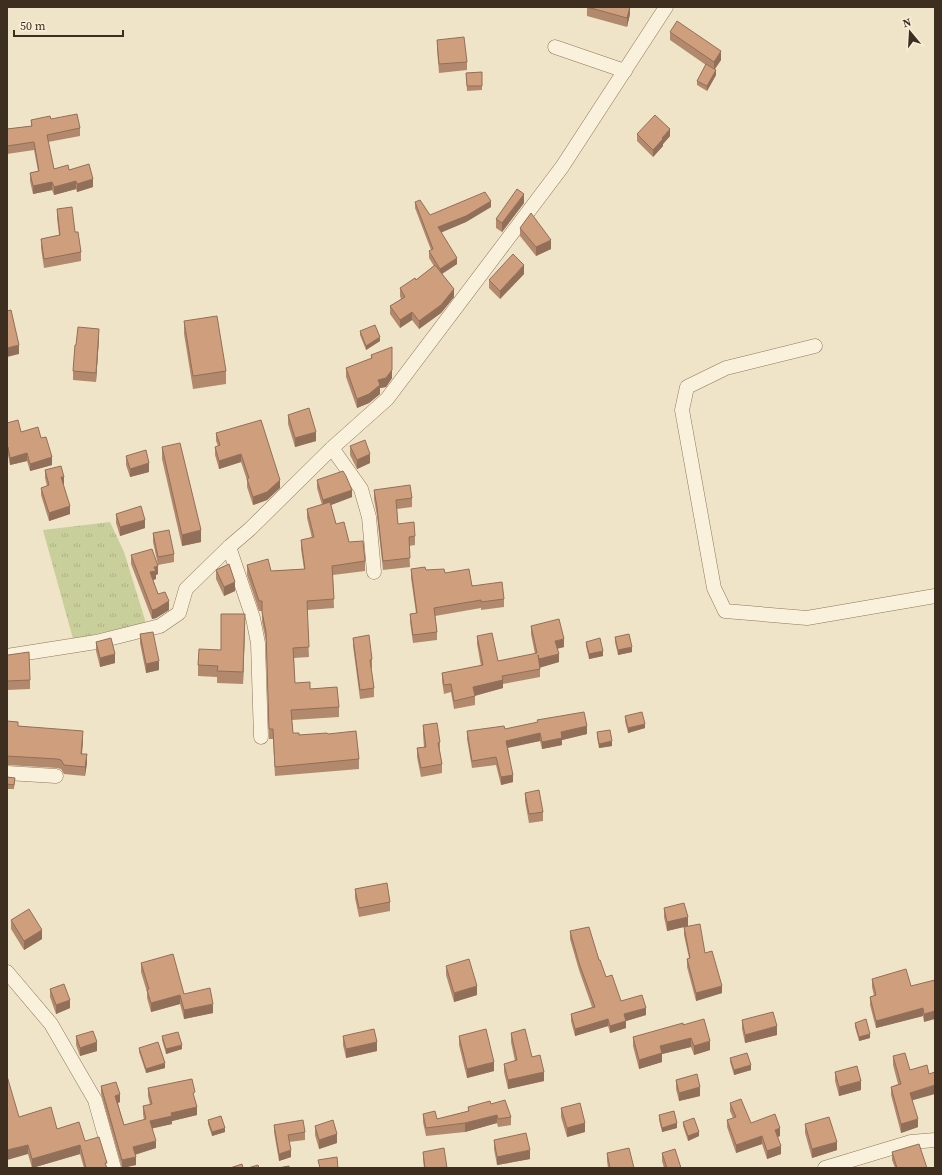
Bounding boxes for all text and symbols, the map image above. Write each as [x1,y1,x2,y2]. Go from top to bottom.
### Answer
scale bar [14,12,123,38]
north arrow [890,12,930,52]
text: N [901,15,913,31]
text: 50 m [20,18,46,34]

